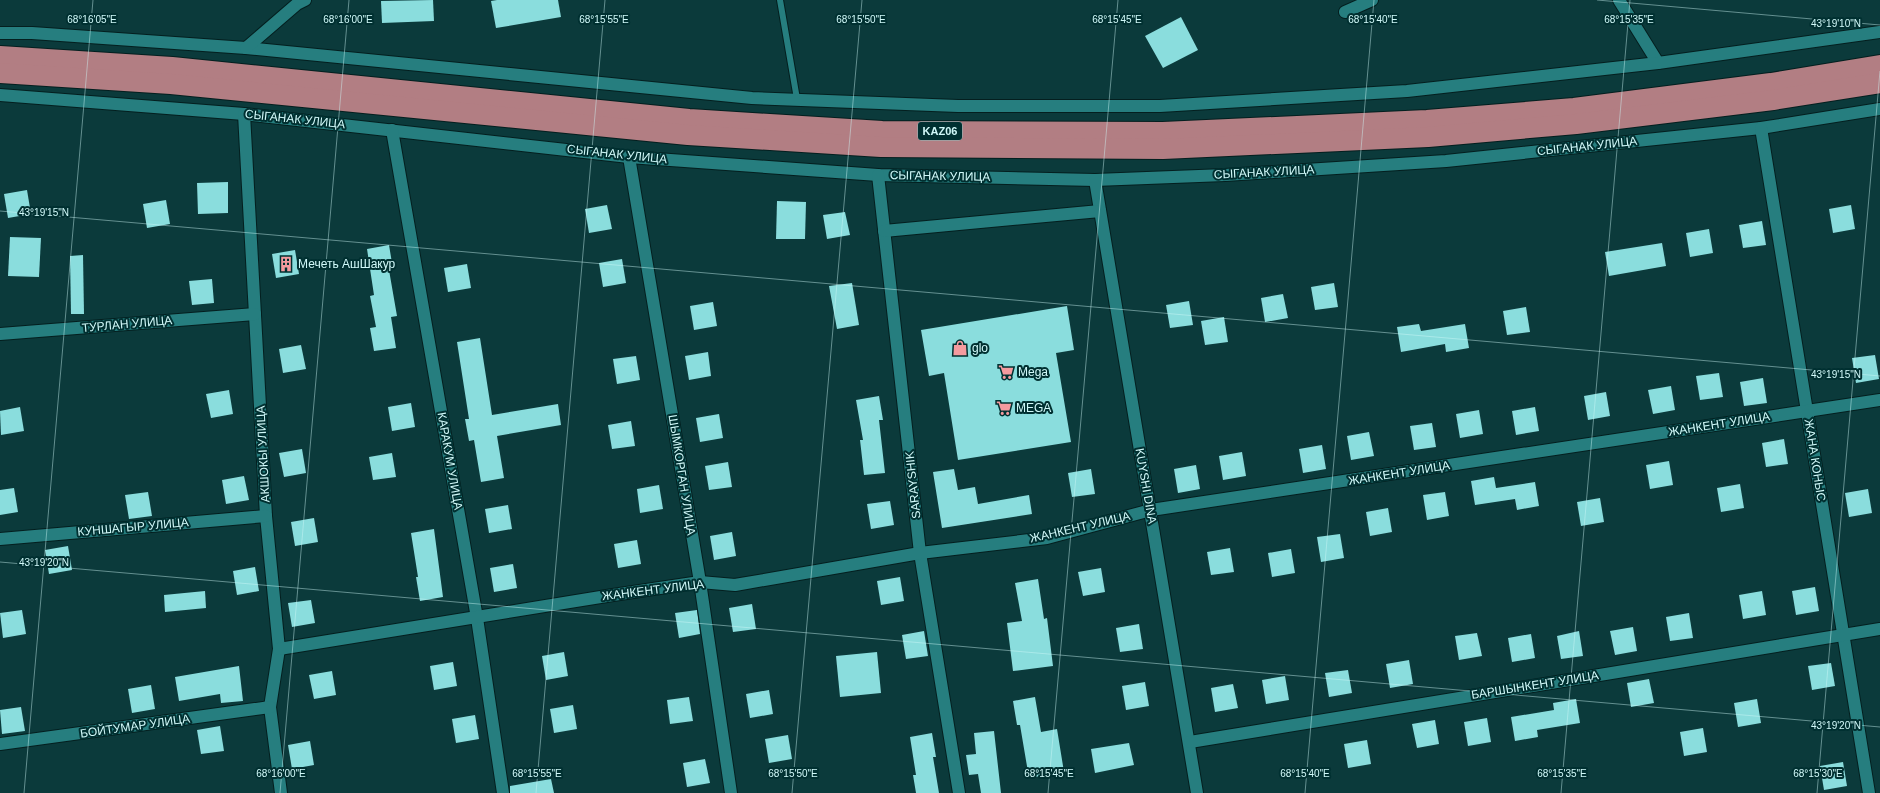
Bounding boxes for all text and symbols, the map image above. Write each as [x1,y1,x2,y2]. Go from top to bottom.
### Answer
text: 68°16'05"E [67,14,117,25]
text: 68°16'00"E [323,14,373,25]
text: 68°15'55"E [579,14,629,25]
text: 68°15'50"E [836,14,886,25]
text: 68°15'45"E [1092,14,1142,25]
text: 68°15'40"E [1348,14,1398,25]
text: 68°15'35"E [1604,14,1654,25]
text: 43°19'10"N [1811,18,1861,29]
street label: СЫГАНАК УЛИЦА [244,107,346,131]
road number: KАZ06 [918,122,962,140]
street label: СЫГАНАК УЛИЦА [1536,134,1638,158]
street label: СЫГАНАК УЛИЦА [566,142,668,166]
street label: СЫГАНАК УЛИЦА [1213,162,1315,182]
street label: СЫГАНАК УЛИЦА [890,168,990,184]
text: 43°19'15"N [19,207,69,218]
building icon: Мечеть АшШакур [277,255,295,273]
place label: Мечеть АшШакур [298,257,396,271]
street label: ТУРЛАН УЛИЦА [81,313,173,335]
shop icon: glo [951,339,969,357]
place label: glo [972,341,988,355]
supermarket icon: Mega [997,363,1015,381]
place label: Mega [1018,365,1048,379]
text: 43°19'15"N [1811,369,1861,380]
supermarket icon: MEGA [995,399,1013,417]
place label: MEGA [1016,401,1051,415]
street label: АКШОКЫ УЛИЦА [253,405,273,503]
street label: ЖАНКЕНТ УЛИЦА [1667,409,1771,439]
street label: КАРАКУМ УЛИЦА [435,411,465,511]
street label: ШЫМКОРГАН УЛИЦА [666,414,698,536]
street label: ЖАНА КОНЫС [1802,418,1828,503]
street label: KUYSHI DINA [1132,447,1160,525]
street label: SARAYSHIK [902,451,924,519]
street label: ЖАНКЕНТ УЛИЦА [1347,458,1451,488]
street label: ЖАНКЕНТ УЛИЦА [1028,509,1132,545]
street label: КУНШАГЫР УЛИЦА [77,515,189,539]
text: 43°19'20"N [19,557,69,568]
street label: ЖАНКЕНТ УЛИЦА [601,577,705,603]
street label: БАРШЫНКЕНТ УЛИЦА [1470,668,1600,702]
street label: БОЙТУМАР УЛИЦА [79,710,191,741]
text: 43°19'20"N [1811,720,1861,731]
text: 68°16'00"E [256,768,306,779]
text: 68°15'55"E [512,768,562,779]
text: 68°15'50"E [768,768,818,779]
text: 68°15'45"E [1024,768,1074,779]
text: 68°15'40"E [1280,768,1330,779]
text: 68°15'35"E [1537,768,1587,779]
text: 68°15'30"E [1793,768,1843,779]

